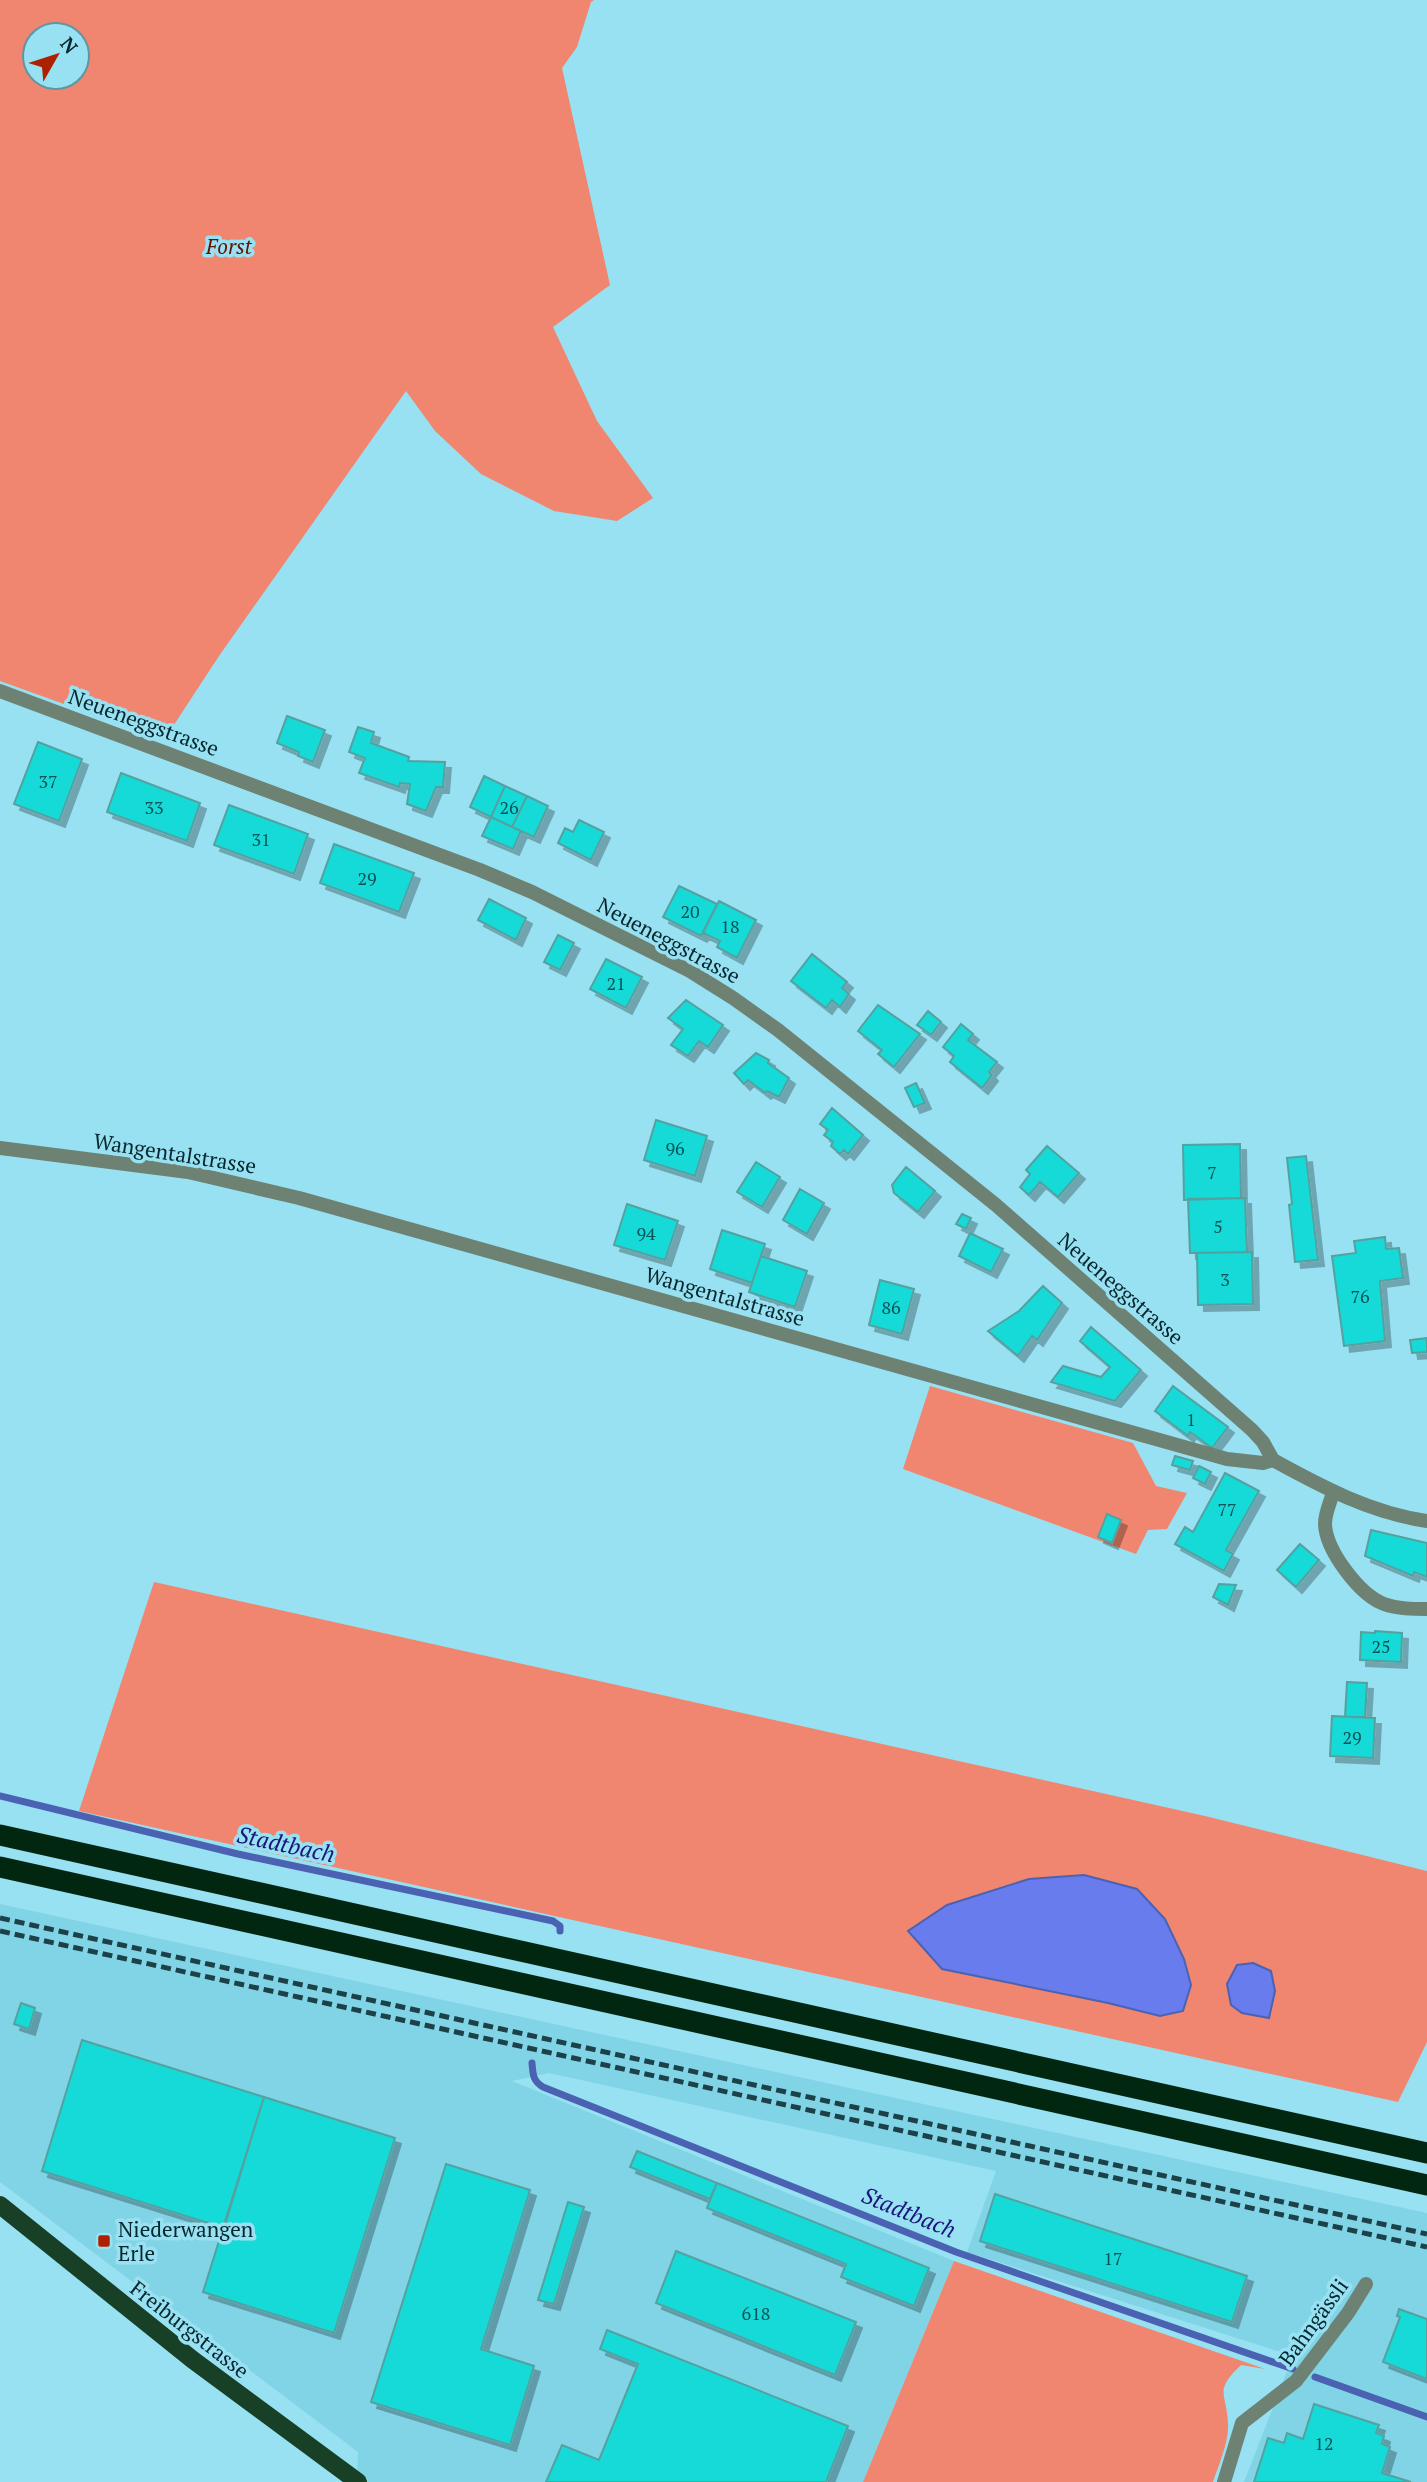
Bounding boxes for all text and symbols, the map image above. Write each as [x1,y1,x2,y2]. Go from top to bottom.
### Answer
north arrow [21,21,91,91]
text: N [55,32,84,59]
park label: Forst [205,232,253,260]
street label: Neueneggstrasse [65,682,223,762]
house number: 37 [38,769,58,793]
house number: 33 [144,795,164,819]
house number: 26 [499,795,519,819]
house number: 31 [251,827,271,851]
house number: 29 [357,866,377,890]
street label: Neueneggstrasse [593,891,745,989]
house number: 20 [680,899,700,923]
house number: 18 [720,914,740,938]
house number: 21 [606,971,626,995]
street label: Wangentalstrasse [92,1126,258,1180]
house number: 96 [665,1136,685,1160]
house number: 7 [1207,1160,1217,1184]
house number: 5 [1213,1214,1223,1238]
house number: 94 [636,1221,656,1245]
street label: Neueneggstrasse [1052,1226,1190,1350]
street label: Wangentalstrasse [642,1260,808,1332]
house number: 3 [1220,1267,1230,1291]
house number: 76 [1350,1284,1370,1308]
house number: 86 [881,1295,901,1319]
house number: 1 [1186,1407,1196,1431]
house number: 77 [1217,1497,1237,1521]
house number: 25 [1371,1634,1391,1658]
house number: 29 [1342,1725,1362,1749]
water label: Stadtbach [234,1819,338,1869]
water label: Stadtbach [857,2179,961,2245]
place label: Niederwangen Erle [118,2215,254,2267]
marker: Niederwangen Erle [96,2233,112,2249]
house number: 17 [1103,2246,1123,2270]
street label: Bahngässli [1272,2273,1354,2371]
street label: Freiburgstrasse [125,2274,255,2384]
house number: 618 [742,2301,770,2325]
house number: 12 [1314,2431,1334,2455]

